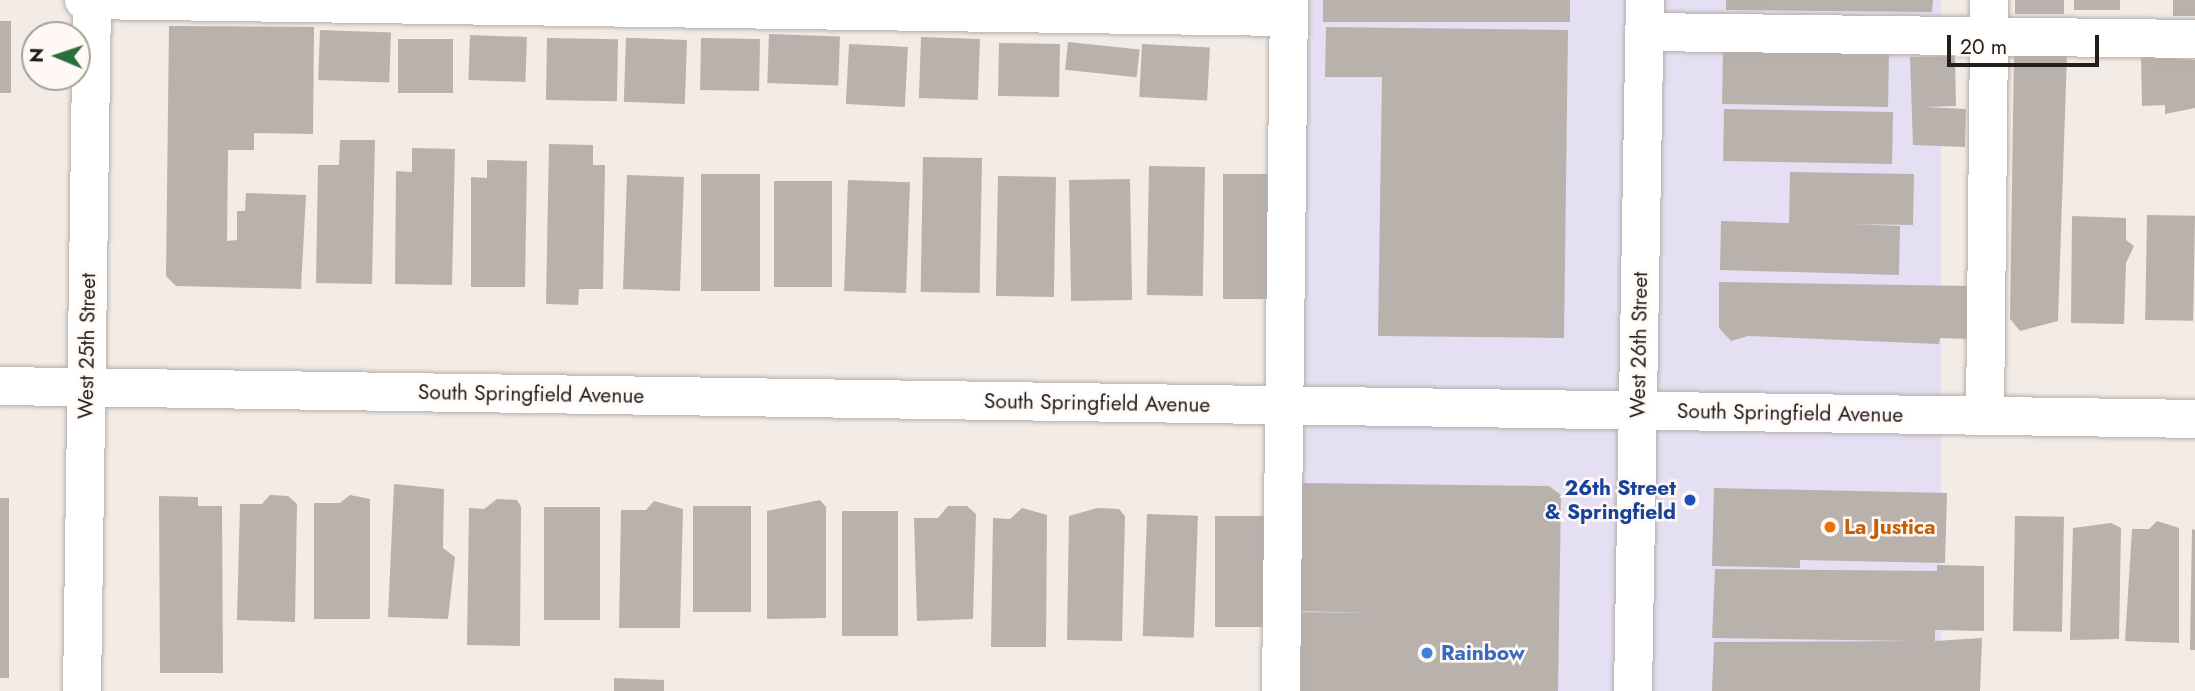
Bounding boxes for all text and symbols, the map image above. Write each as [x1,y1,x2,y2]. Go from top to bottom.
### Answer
north arrow [21,21,91,91]
scale bar [1950,21,2102,65]
text: 20 m [1960,32,2007,62]
text: N [23,47,50,63]
street label: West 26th Street [1625,272,1653,418]
street label: West 25th Street [73,273,101,419]
street label: South Springfield Avenue [418,379,644,409]
street label: South Springfield Avenue [984,388,1210,418]
street label: South Springfield Avenue [1677,398,1903,428]
place label: 26th Street & Springfield [1545,475,1676,525]
marker: 26th Street & Springfield [1682,492,1698,508]
place label: La Justica [1844,514,1935,540]
marker: La Justica [1822,519,1838,535]
place label: Rainbow [1441,640,1525,666]
marker: Rainbow [1419,645,1435,661]

